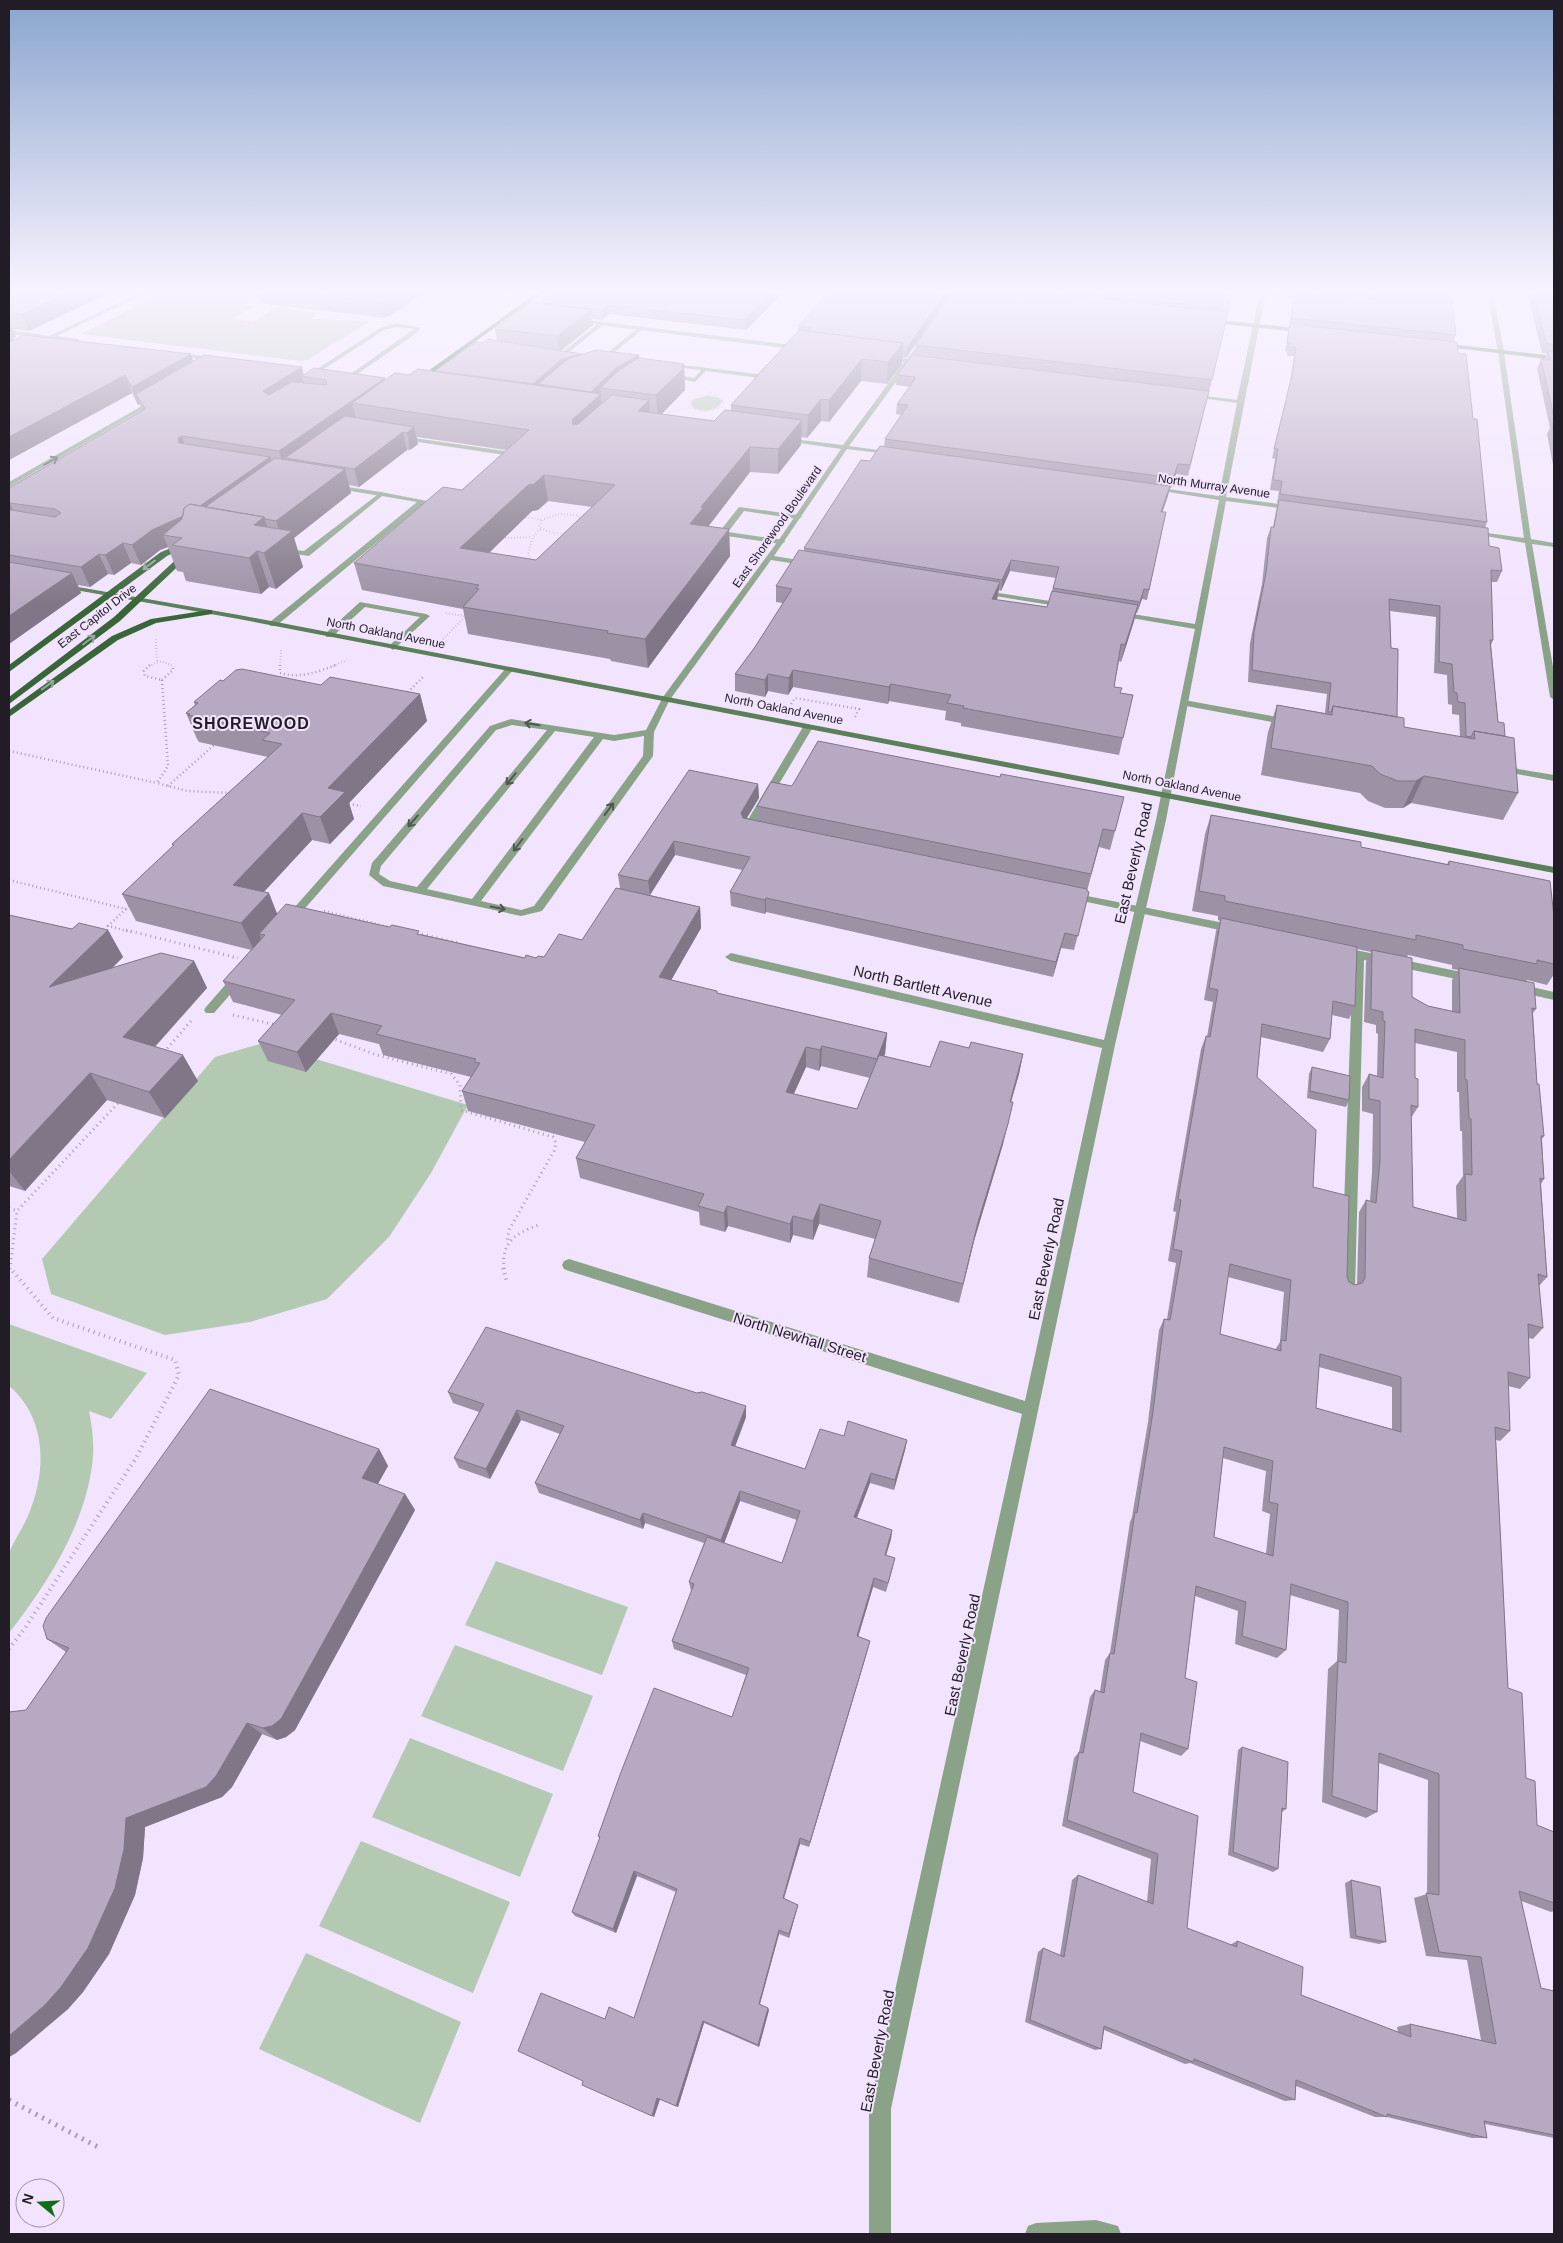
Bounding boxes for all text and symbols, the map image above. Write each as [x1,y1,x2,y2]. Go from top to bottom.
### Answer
one-way arrow [43,455,57,465]
street label: East Shorewood Boulevard [730,463,824,591]
street label: North Murray Avenue [1157,471,1271,501]
one-way arrow [142,560,156,570]
street label: East Capitol Drive [55,581,139,651]
street label: North Oakland Avenue [326,615,447,651]
one-way arrow [82,634,95,645]
one-way arrow [41,680,54,691]
street label: North Oakland Avenue [724,691,845,727]
district label: SHOREWOOD [192,715,310,732]
one-way arrow [524,719,540,729]
street label: North Oakland Avenue [1122,768,1243,804]
one-way arrow [505,772,516,785]
street label: East Beverly Road [1111,801,1155,925]
one-way arrow [604,802,614,816]
one-way arrow [407,815,419,828]
one-way arrow [512,838,523,851]
one-way arrow [490,904,506,913]
street label: North Bartlett Avenue [852,962,994,1010]
street label: East Beverly Road [1025,1196,1067,1322]
street label: North Newhall Street [731,1309,869,1366]
street label: East Beverly Road [941,1592,983,1718]
street label: East Beverly Road [857,1988,897,2114]
north arrow [15,2178,65,2228]
text: N [18,2192,37,2206]

